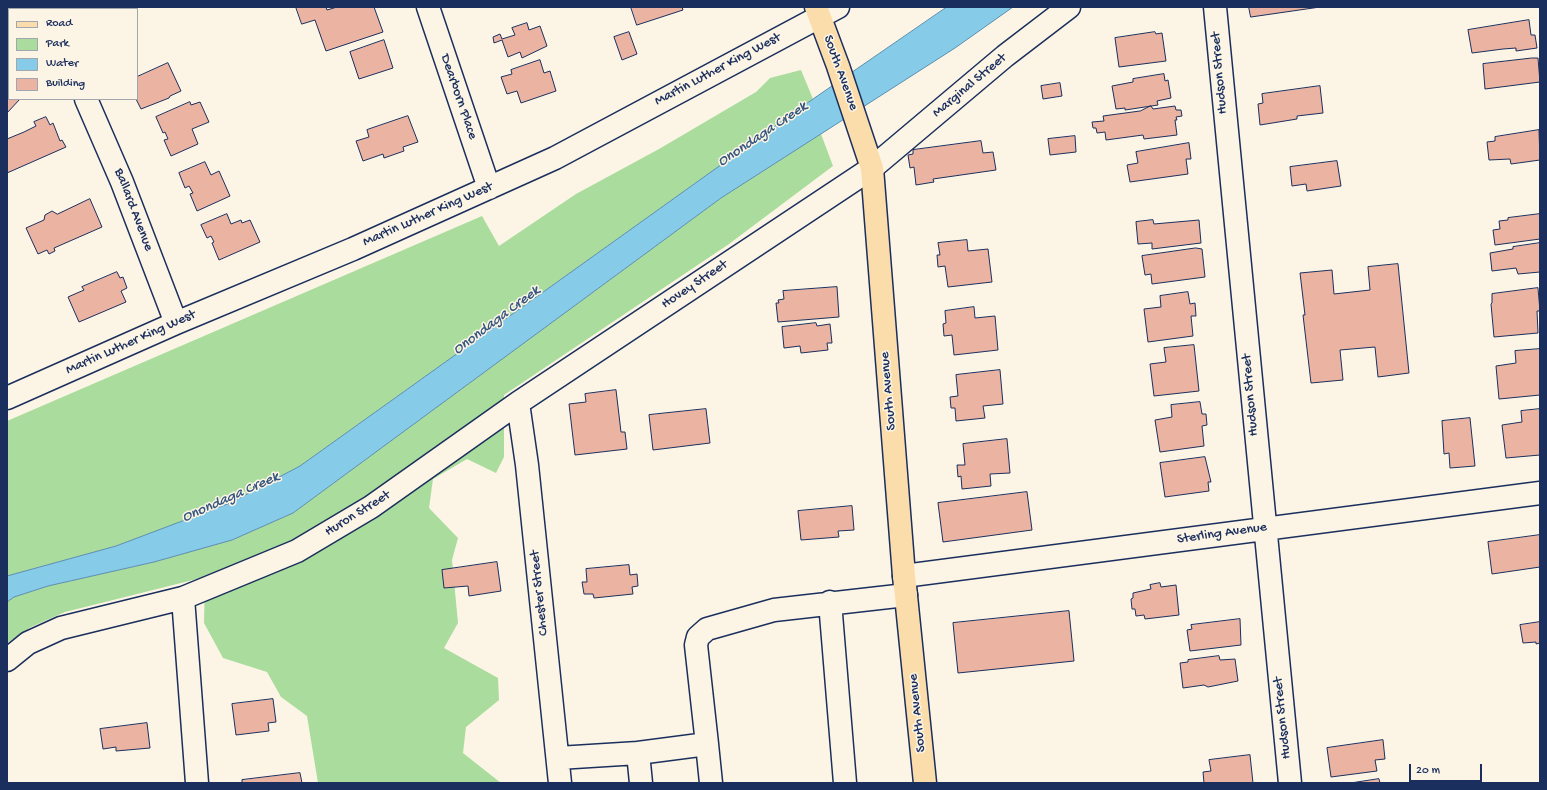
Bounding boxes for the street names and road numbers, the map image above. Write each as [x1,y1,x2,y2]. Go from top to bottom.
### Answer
street label: Martin Luther King West [652,30,784,110]
street label: Hudson Street [1208,31,1232,115]
street label: South Avenue [819,33,861,113]
street label: Marginal Street [930,50,1010,122]
street label: Dearborn Place [436,52,480,142]
street label: Ballard Avenue [109,166,157,254]
street label: Martin Luther King West [361,179,495,251]
street label: Hovey Street [659,257,731,313]
street label: Martin Luther King West [64,307,198,379]
street label: South Avenue [877,351,901,431]
street label: Hudson Street [1239,353,1263,437]
street label: Huron Street [322,487,394,541]
street label: Sterling Avenue [1176,519,1268,549]
street label: Chester Street [527,549,553,637]
street label: South Avenue [906,673,930,753]
street label: Hudson Street [1270,676,1296,760]

